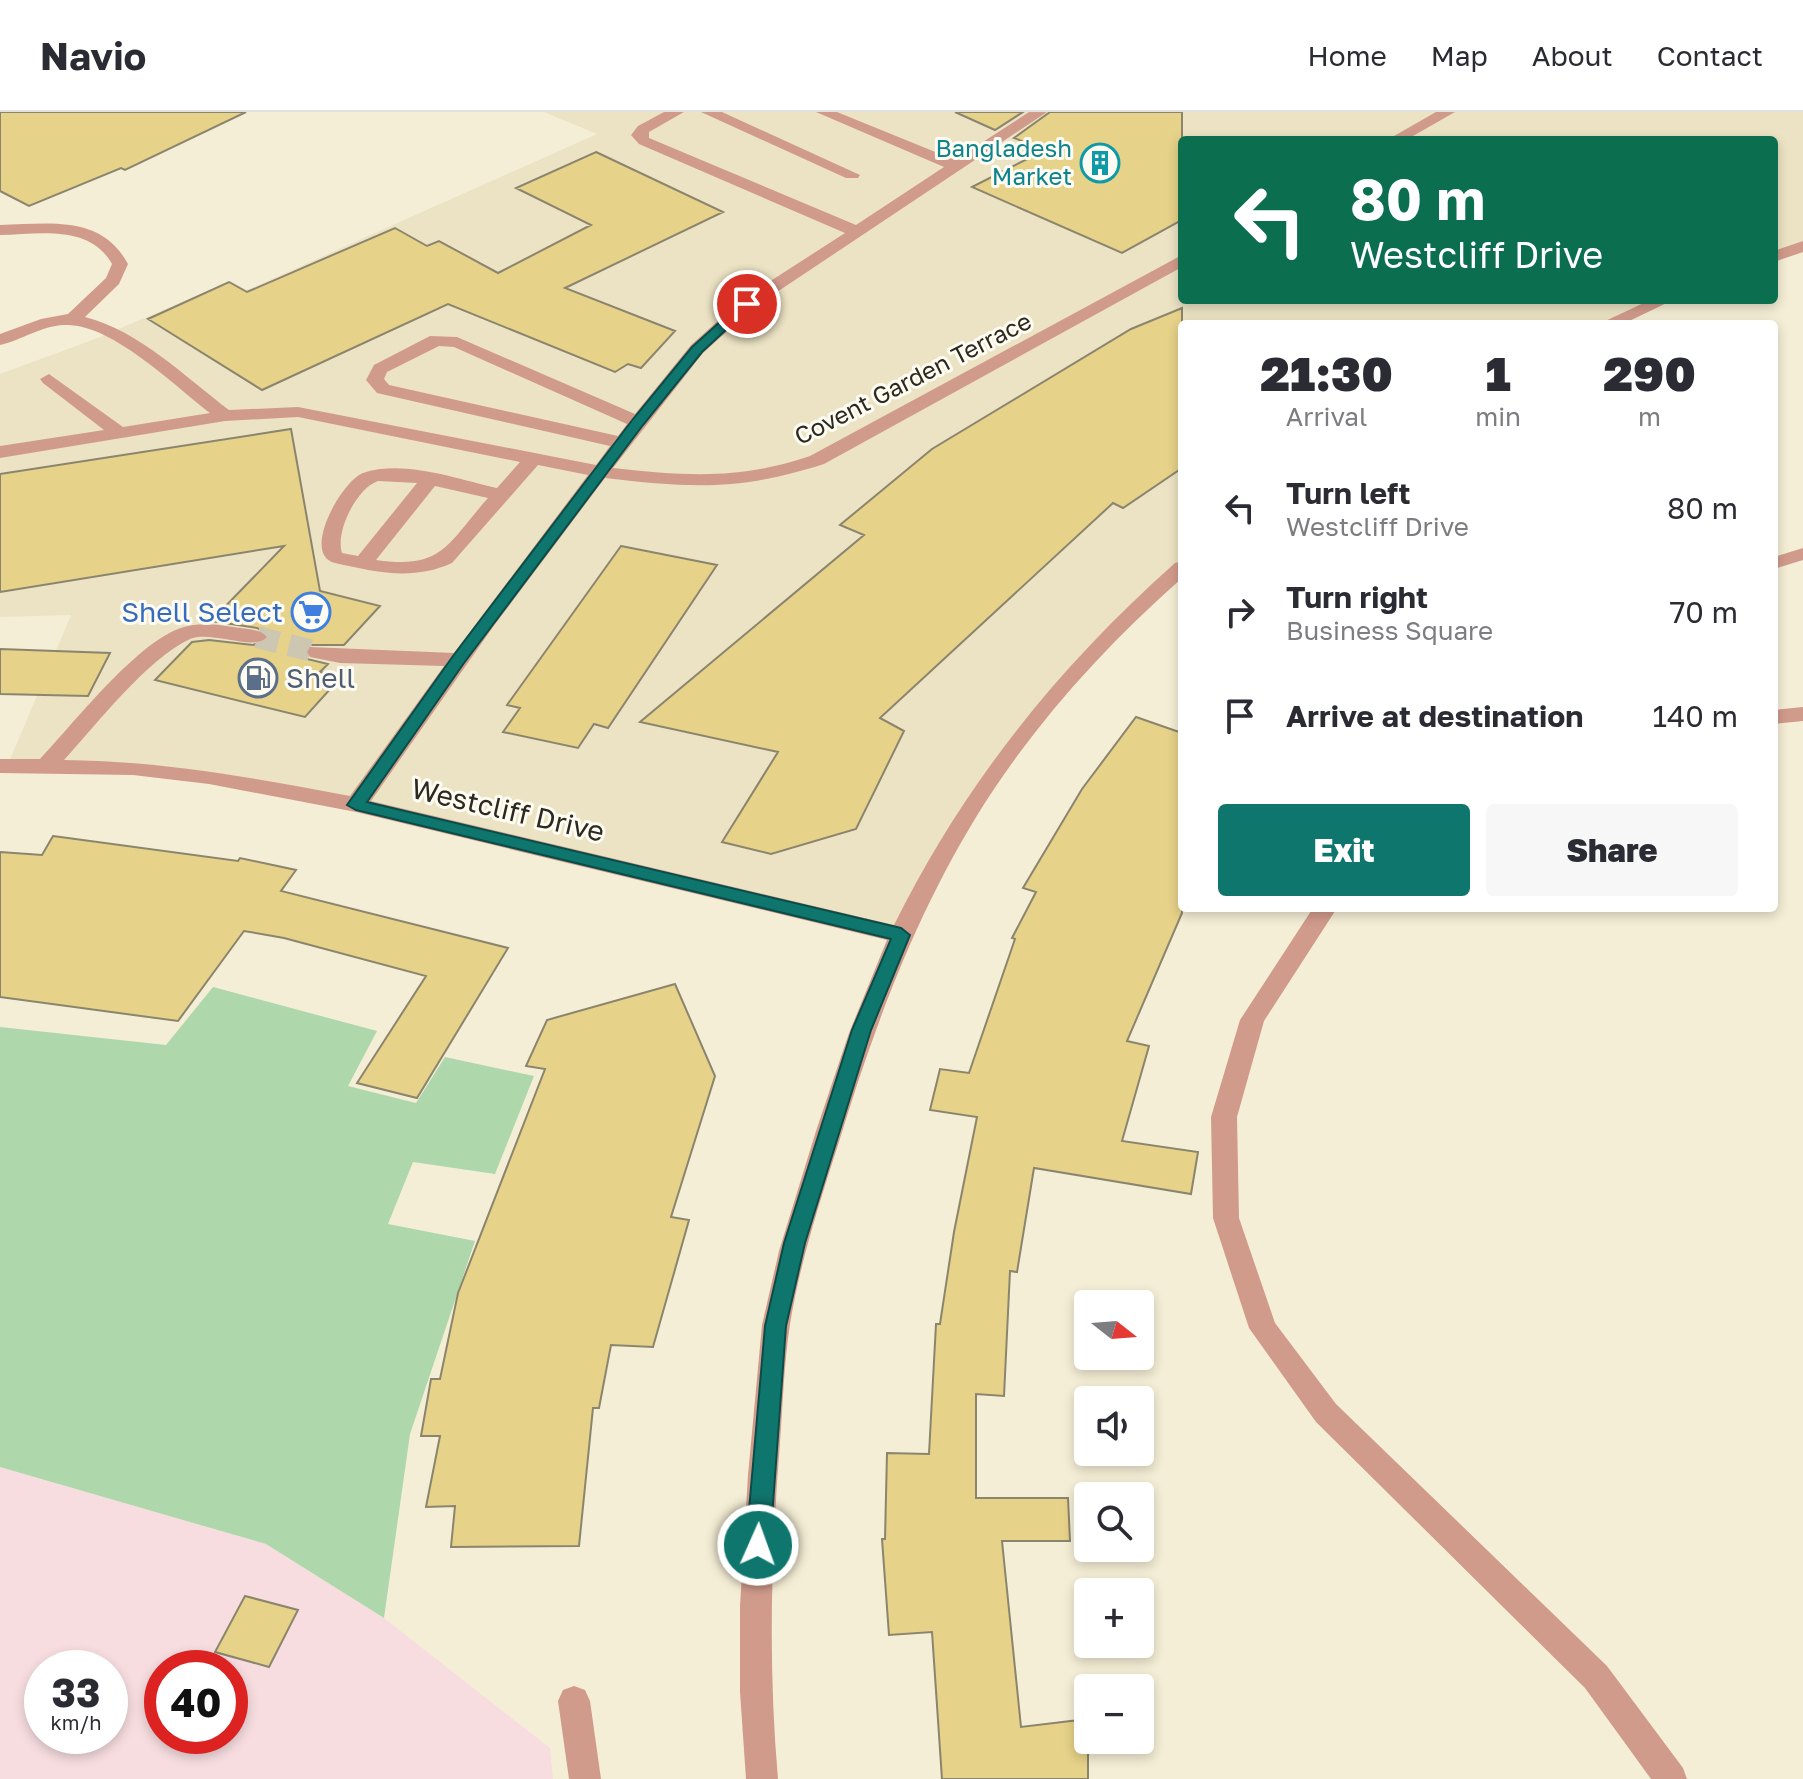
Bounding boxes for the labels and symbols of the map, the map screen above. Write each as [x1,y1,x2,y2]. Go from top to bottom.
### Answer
place label: Bangladesh Market [935,133,1072,190]
building icon: Bangladesh Market [1079,142,1121,184]
pin [713,270,781,338]
street label: Covent Garden Terrace [789,305,1036,450]
supermarket icon: Shell Select [290,591,332,633]
place label: Shell Select [121,595,283,628]
fuel station icon: Shell [237,657,279,699]
place label: Shell [286,661,355,694]
street label: Westcliff Drive [408,771,608,848]
north arrow [1074,1290,1154,1370]
position arrow [716,1503,800,1587]
speed limit sign: 40 [144,1650,248,1754]

